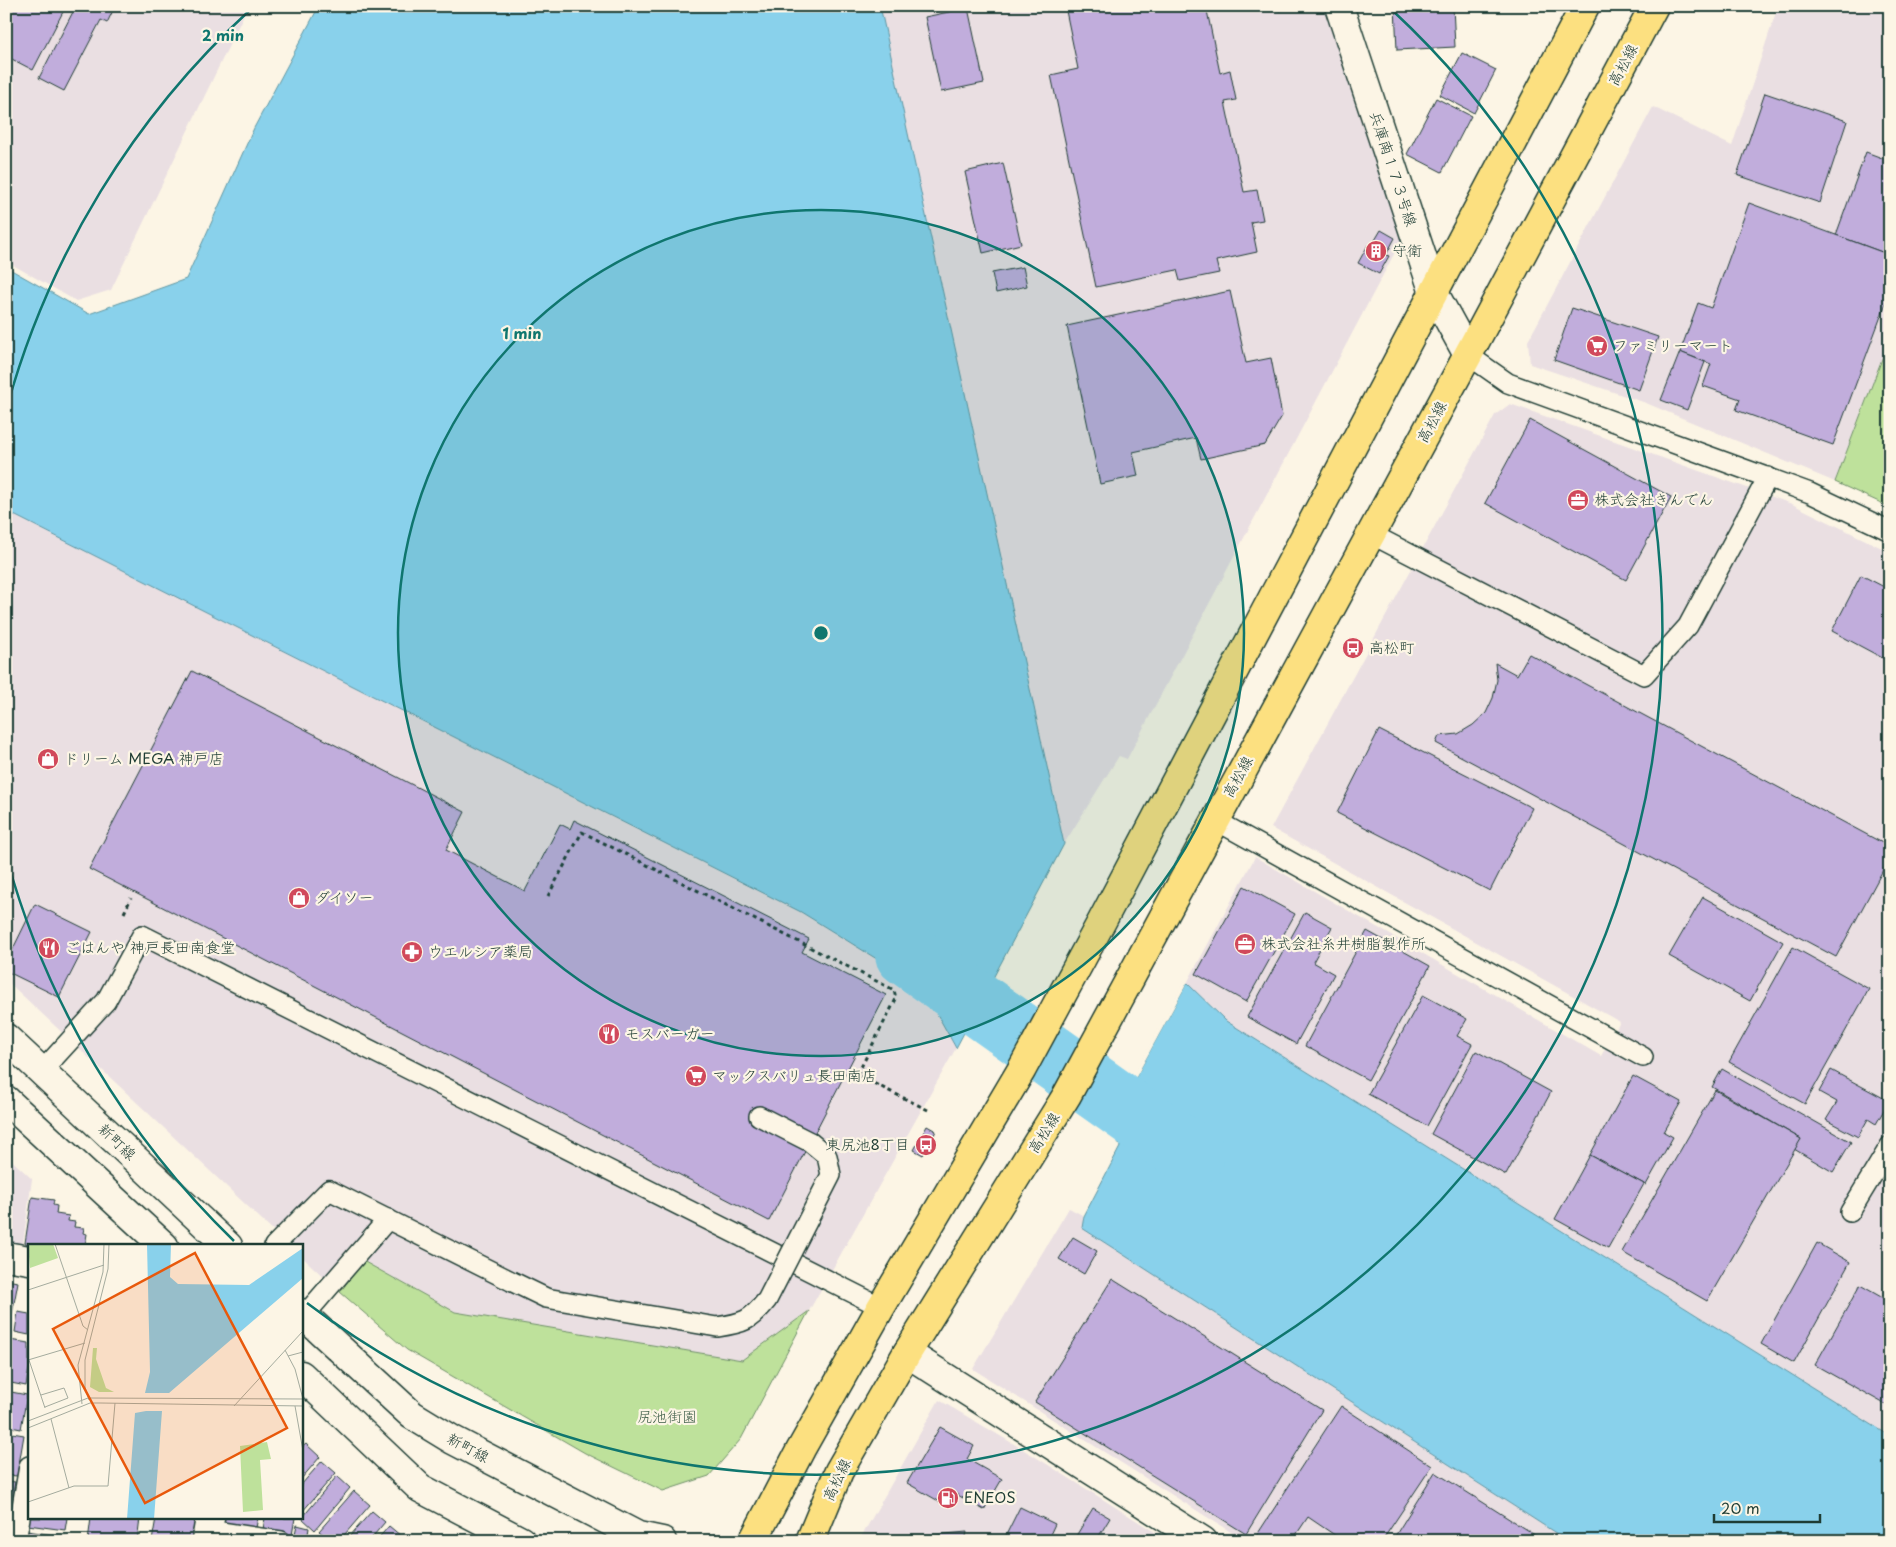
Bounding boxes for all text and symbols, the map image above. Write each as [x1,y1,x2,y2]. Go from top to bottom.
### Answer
text: 2 min [202,23,244,46]
street label: 高松線 [1601,39,1642,90]
street label: 兵庫南１７３号線 [1365,108,1424,229]
place label: 守衛 [1392,238,1422,261]
building icon: 守衛 [1364,239,1388,263]
text: 1 min [503,321,541,344]
place label: ファミリーマート [1613,333,1733,356]
supermarket icon: ファミリーマート [1585,334,1609,358]
street label: 高松線 [1410,396,1451,447]
place label: 株式会社きんでん [1594,487,1713,510]
office icon: 株式会社きんでん [1566,488,1590,512]
centre of rings [812,624,830,642]
place label: 高松町 [1369,635,1415,658]
bus stop icon: 高松町 [1341,636,1365,660]
place label: ドリーム MEGA 神戸店 [64,746,224,769]
shop icon: ドリーム MEGA 神戸店 [36,747,60,771]
street label: 高松線 [1216,751,1258,802]
place label: ダイソー [315,885,374,908]
shop icon: ダイソー [287,886,311,910]
place label: 株式会社糸井樹脂製作所 [1261,931,1426,954]
office icon: 株式会社糸井樹脂製作所 [1233,932,1257,956]
place label: ごはんや 神戸長田南食堂 [65,935,235,958]
restaurant icon: ごはんや 神戸長田南食堂 [37,936,61,960]
place label: ウエルシア薬局 [428,939,533,962]
pharmacy icon: ウエルシア薬局 [400,940,424,964]
place label: モスバーガー [625,1021,715,1044]
restaurant icon: モスバーガー [597,1022,621,1046]
place label: マックスバリュ長田南店 [712,1063,877,1086]
supermarket icon: マックスバリュ長田南店 [684,1064,708,1088]
street label: 高松線 [1021,1107,1064,1157]
street label: 新町線 [94,1117,142,1165]
place label: 東尻池8丁目 [826,1132,910,1155]
bus stop icon: 東尻池8丁目 [914,1133,938,1157]
inset map [28,1244,302,1520]
park label: 尻池街園 [637,1404,697,1427]
street label: 新町線 [443,1426,494,1467]
street label: 高松線 [816,1454,856,1505]
place label: ENEOS [964,1485,1016,1508]
fuel station icon: ENEOS [936,1486,960,1510]
scale bar [1714,1492,1820,1524]
text: 20 m [1721,1496,1760,1519]

